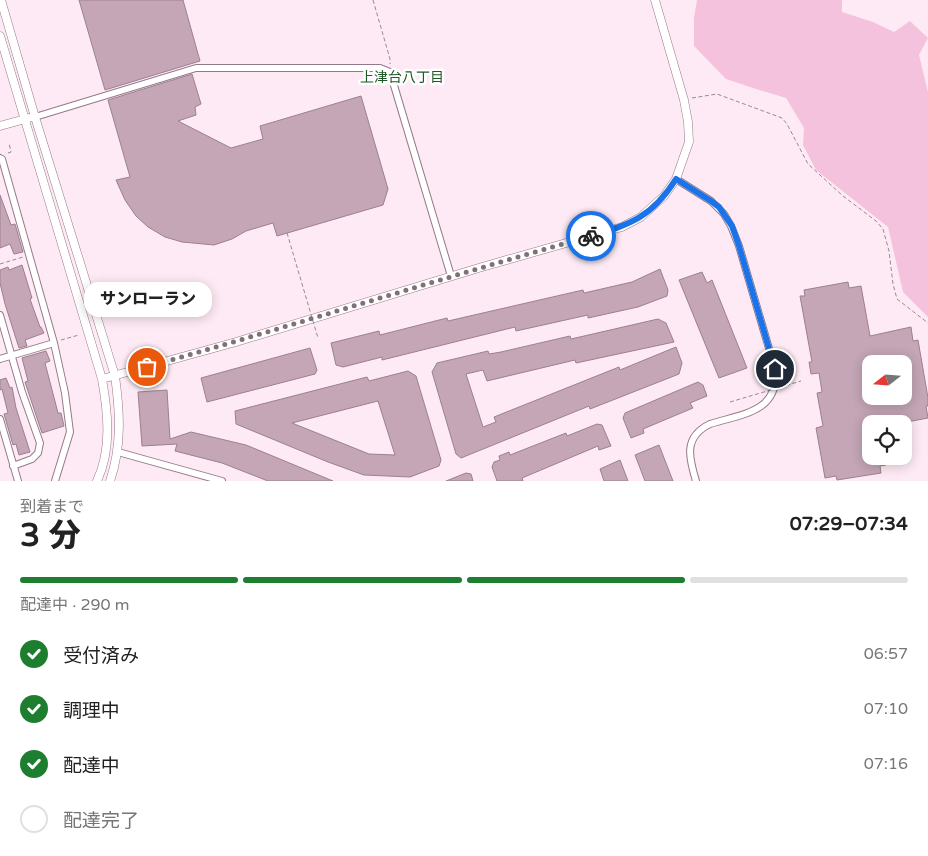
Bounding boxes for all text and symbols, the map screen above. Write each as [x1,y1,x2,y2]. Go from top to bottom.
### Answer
district label: 上津台八丁目 [360,69,444,86]
courier [566,211,616,261]
icon: bike [577,222,605,250]
callout: サンローラン [83,282,211,317]
text: サンローラン [100,289,196,309]
pin [126,346,168,388]
pin [754,348,796,390]
icon: bag [133,353,161,381]
icon: home [761,355,789,383]
north arrow [862,355,912,405]
map controls [862,355,912,465]
button: locate [862,415,912,465]
text: 到着まで [20,497,84,517]
text: 07:29–07:34 [790,513,908,535]
text: 3 分 [20,517,80,555]
text: 配達中 · 290 m [20,595,129,615]
icon: check [20,640,48,668]
text: 06:57 [864,644,908,664]
text: 受付済み [63,645,139,667]
icon: check [20,695,48,723]
text: 07:10 [864,699,908,719]
text: 調理中 [63,700,120,722]
icon: check [20,750,48,778]
text: 07:16 [864,754,908,774]
text: 配達中 [63,755,120,777]
text: 配達完了 [63,810,139,832]

